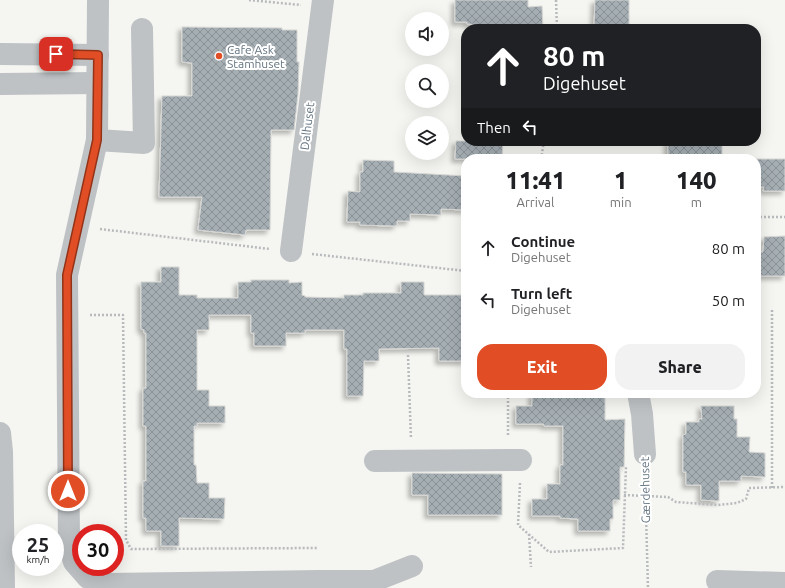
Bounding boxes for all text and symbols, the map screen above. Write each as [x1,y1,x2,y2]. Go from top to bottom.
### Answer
map controls [405,12,449,160]
button: sound [405,12,449,56]
pin [39,37,73,71]
icon: ahead [477,40,529,92]
text: 80 m [543,40,605,71]
icon: arrive [45,43,67,65]
place label: Cafe Ask Stamhuset [227,43,285,70]
marker: Cafe Ask Stamhuset [214,51,224,61]
button: search [405,64,449,108]
text: Digehuset [543,73,626,93]
street label: Dalhuset [298,101,316,151]
button: layers [405,116,449,160]
icon: left [519,116,541,138]
text: Then [477,119,511,136]
text: 11:41 [505,167,565,194]
text: 1 [614,167,627,194]
text: 140 [676,167,717,194]
text: Arrival [516,195,554,209]
text: min [610,195,632,209]
text: m [691,195,702,209]
text: Continue [511,233,575,250]
icon: ahead [477,237,499,259]
text: 80 m [712,240,745,257]
text: Digehuset [511,250,571,264]
text: Turn left [511,285,572,302]
icon: left [477,289,499,311]
text: 50 m [712,292,745,309]
text: Digehuset [511,302,571,316]
button: Exit [477,344,607,390]
button: Share [615,344,745,390]
street label: Gærdehuset [638,456,652,523]
position arrow [47,470,89,512]
speed limit sign: 30 [72,524,124,576]
text: 25 [27,533,49,556]
text: km/h [26,554,50,565]

